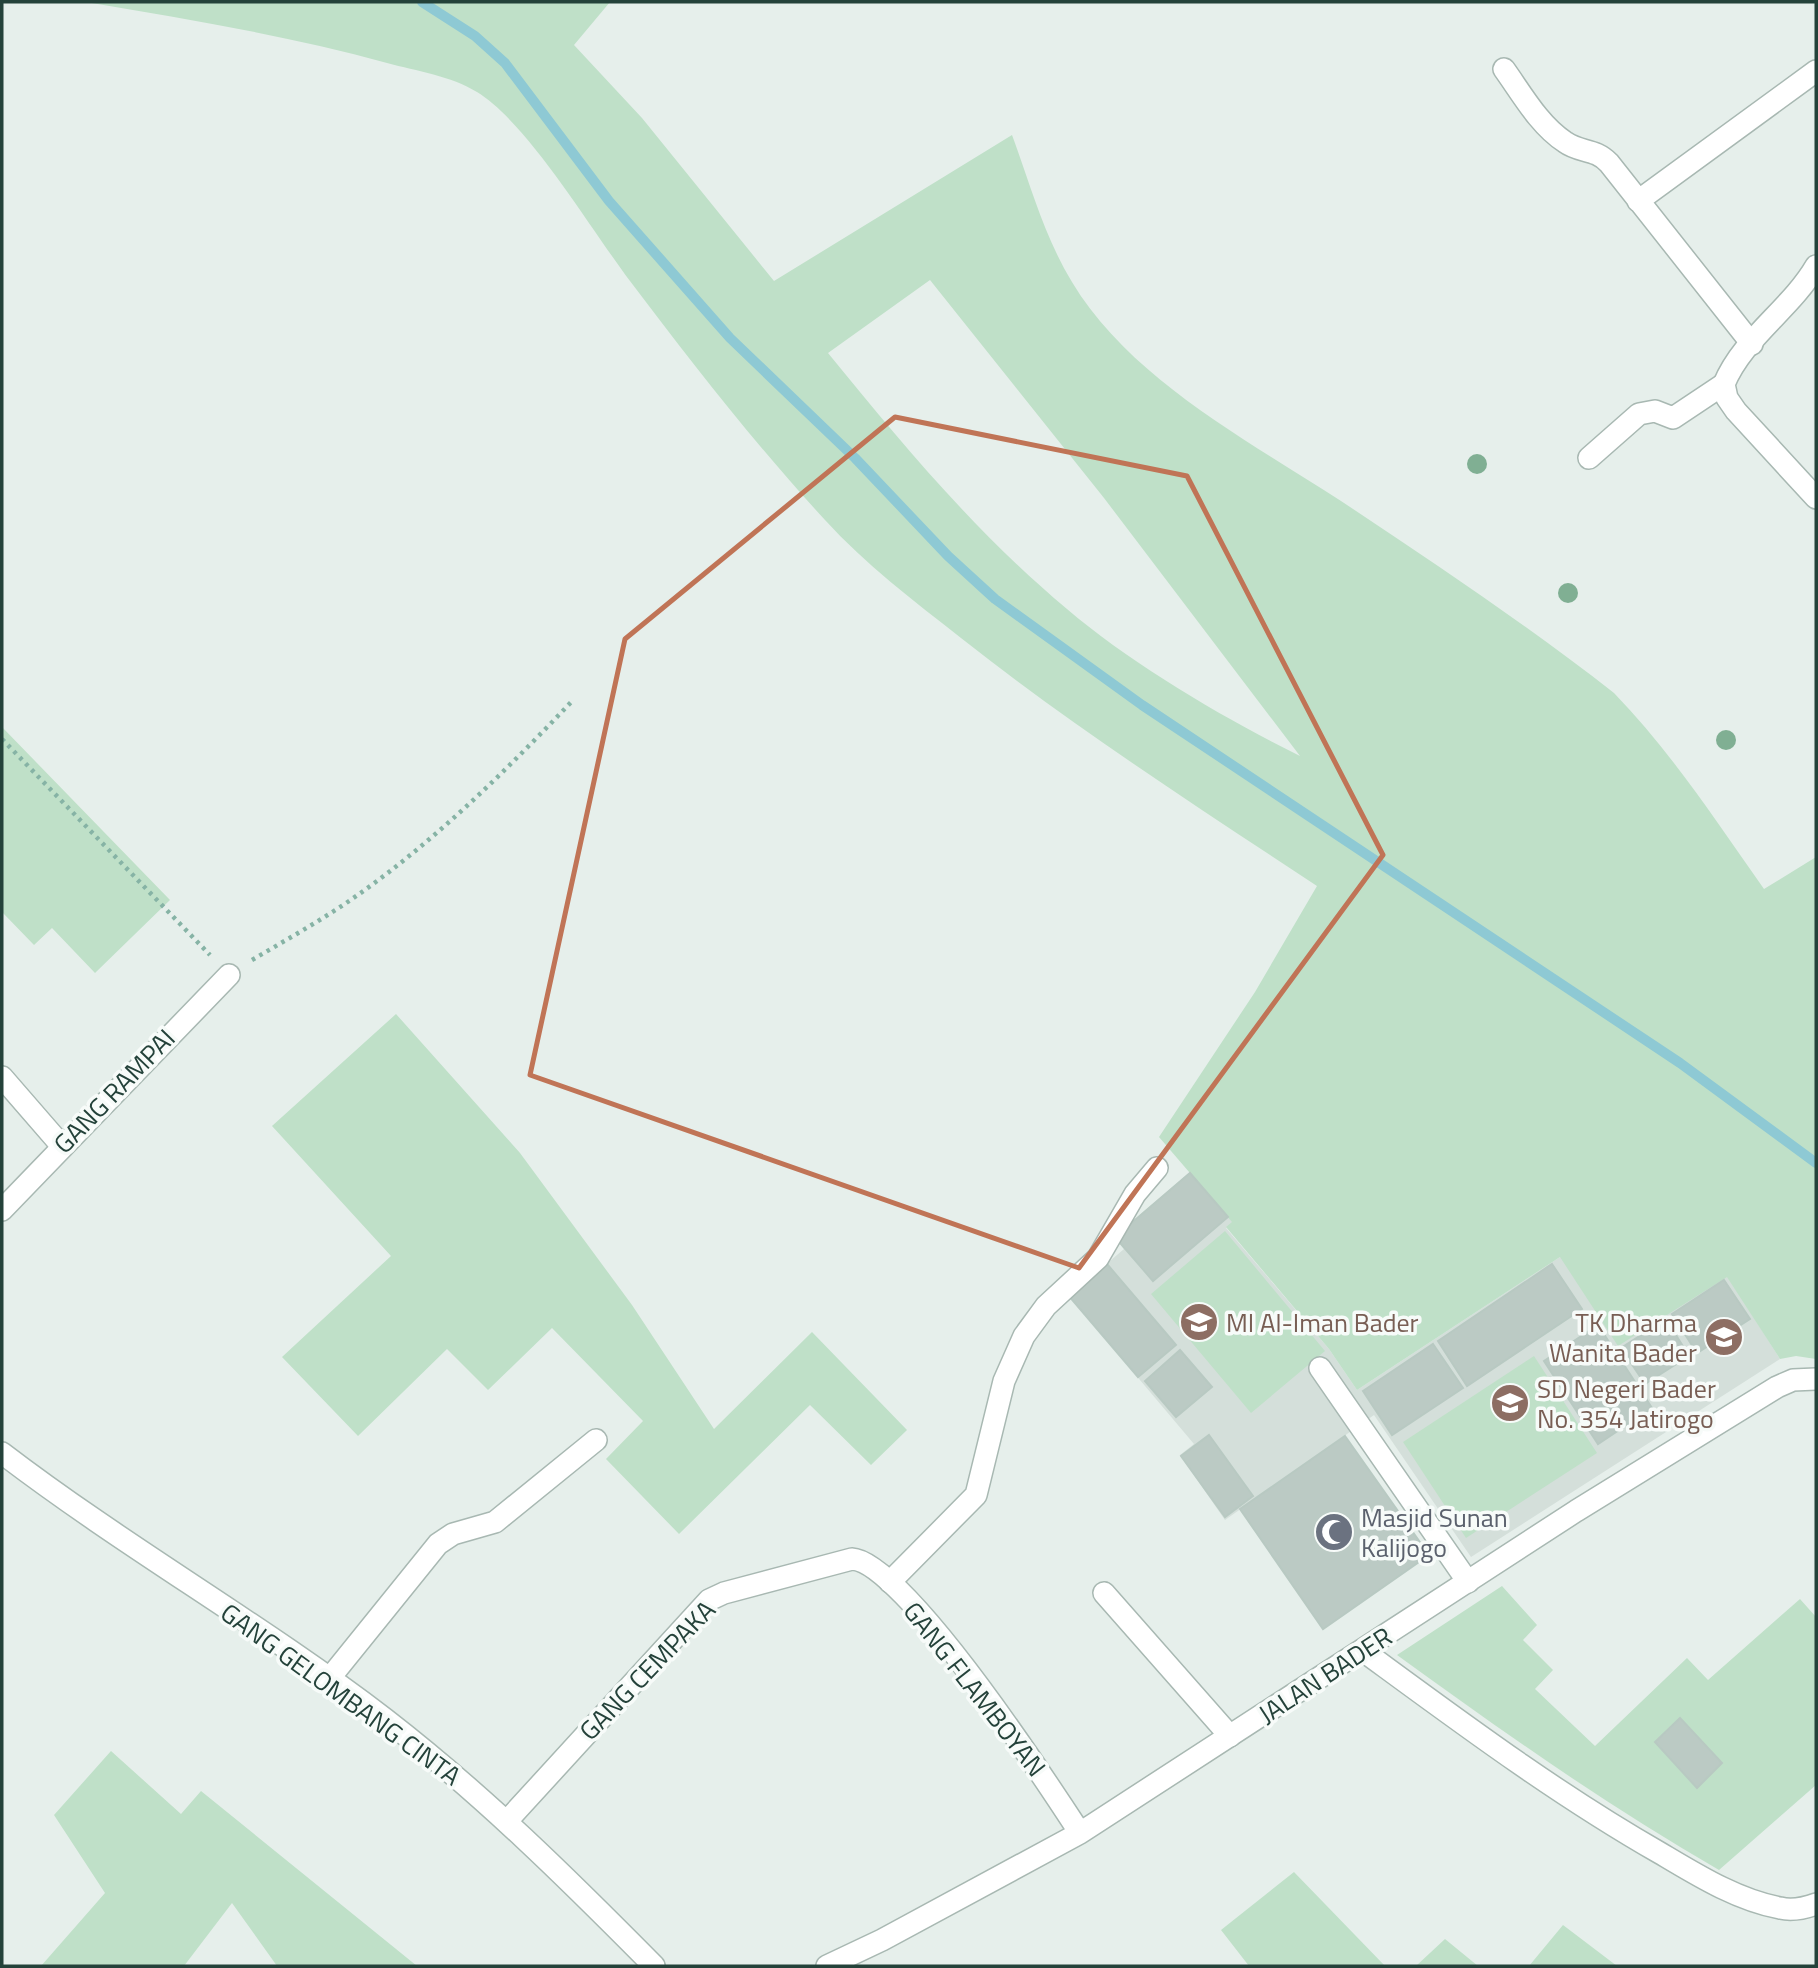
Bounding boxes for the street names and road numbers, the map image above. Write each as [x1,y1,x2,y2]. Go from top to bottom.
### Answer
street label: GANG RAMPAI [44,1020,184,1162]
street label: GANG CEMPAKA [570,1591,724,1749]
street label: GANG GELOMBANG CINTA [213,1593,469,1795]
street label: GANG FLAMBOYAN [894,1593,1056,1785]
street label: JALAN BADER [1250,1617,1400,1733]

